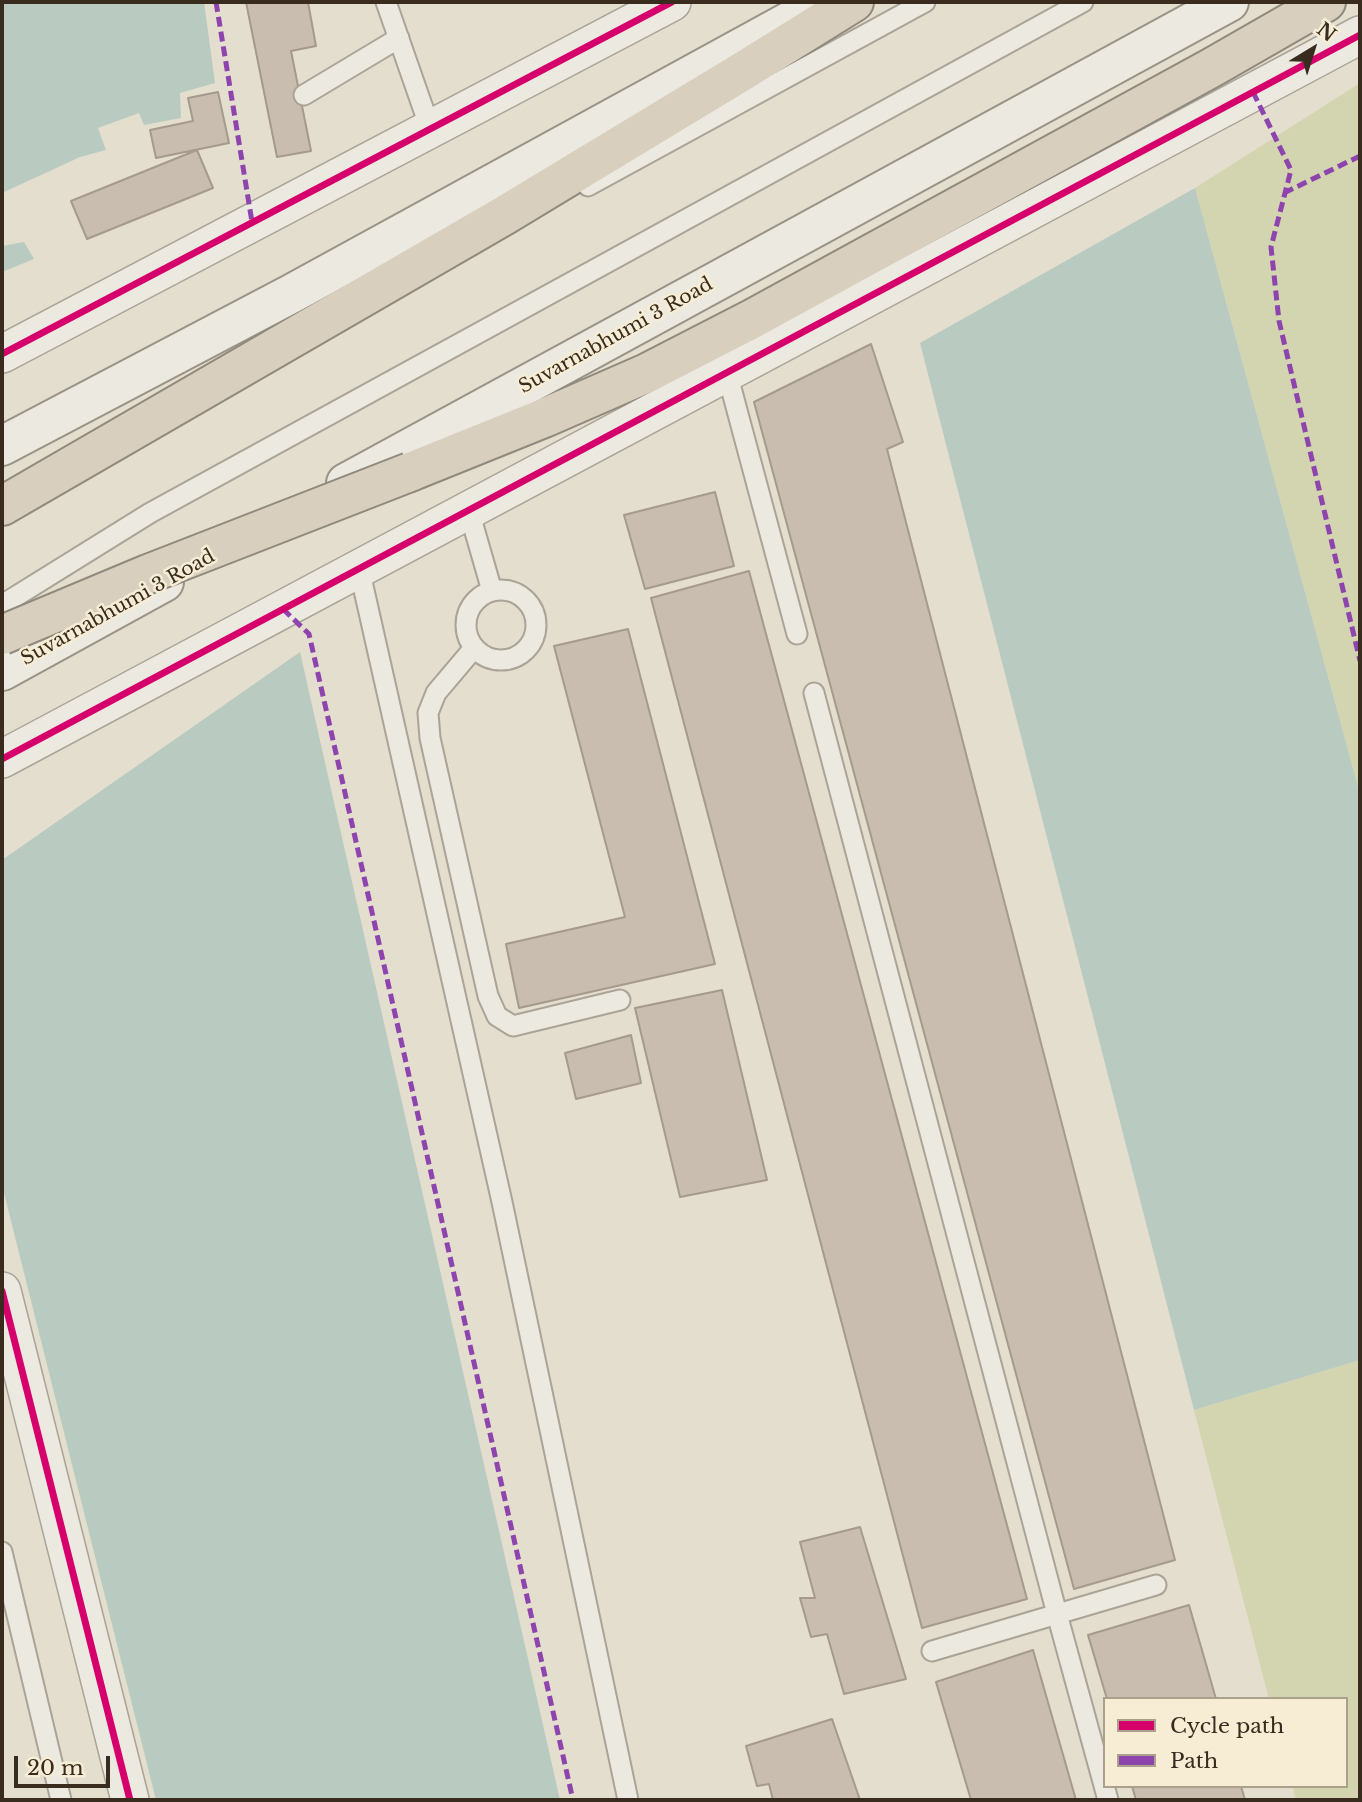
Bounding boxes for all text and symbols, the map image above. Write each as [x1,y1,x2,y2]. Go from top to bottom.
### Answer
north arrow [1278,14,1348,84]
text: N [1312,17,1340,47]
street label: Suvarnabhumi 3 Road [515,273,717,399]
street label: Suvarnabhumi 3 Road [17,545,219,671]
legend [1103,1697,1348,1788]
text: Cycle path [1170,1713,1284,1739]
scale bar [18,1742,114,1786]
text: Path [1170,1748,1218,1774]
text: 20 m [27,1755,84,1781]

